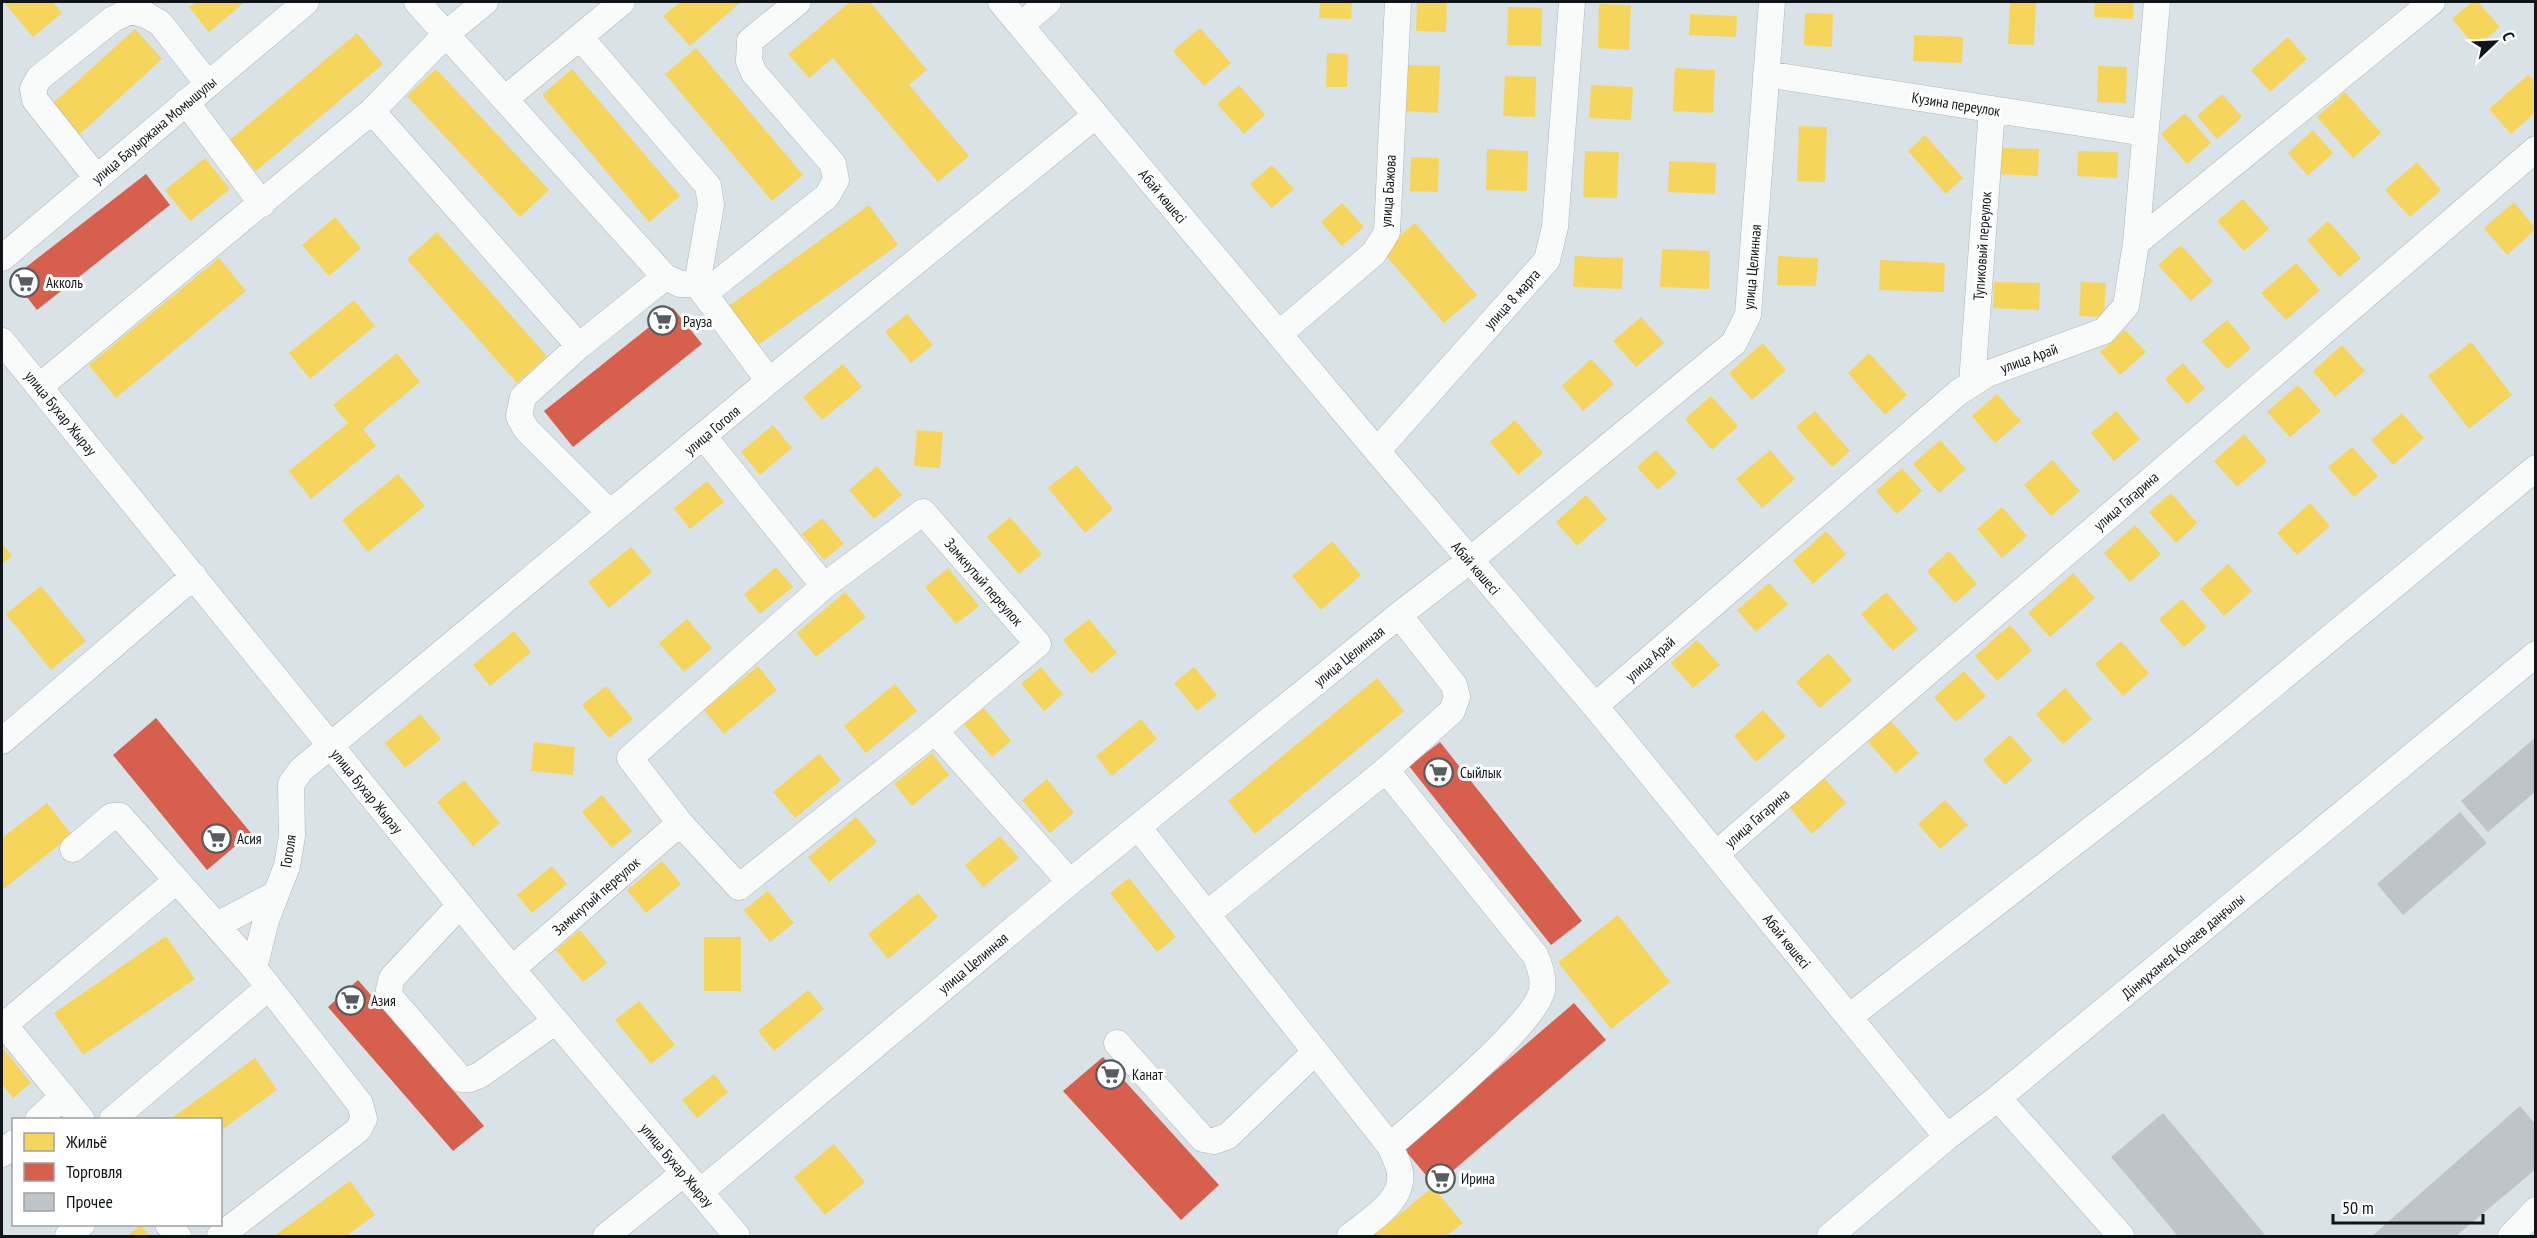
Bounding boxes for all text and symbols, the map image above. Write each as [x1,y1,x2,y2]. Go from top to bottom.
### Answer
north arrow [2465,12,2525,72]
text: С [2498,29,2520,44]
street label: улица Бауыржана Момышулы [88,72,220,188]
street label: Кузина переулок [1910,88,2002,120]
street label: улица Бажова [1376,154,1400,228]
street label: Абай көшесі [1135,165,1191,227]
street label: Тупиковый переулок [1969,191,1995,301]
street label: улица Целинная [1739,223,1765,310]
street label: улица 8 марта [1480,265,1544,333]
supermarket icon: Акколь [9,266,41,298]
place label: Акколь [46,273,83,292]
supermarket icon: Рауза [646,305,678,337]
place label: Рауза [683,312,712,331]
street label: улица Арай [1998,339,2060,377]
street label: улица Бухар Жырау [21,367,101,460]
street label: улица Гоголя [680,401,744,459]
street label: улица Гагарина [2090,468,2162,534]
street label: Замкнутый переулок [941,534,1027,630]
street label: Абай көшесі [1447,537,1505,599]
street label: улица Целинная [1310,622,1388,690]
street label: улица Арай [1621,632,1679,686]
street label: улица Бухар Жырау [327,745,407,838]
supermarket icon: Сыйлык [1423,756,1455,788]
place label: Сыйлык [1460,763,1502,782]
street label: улица Гагарина [1721,785,1793,851]
supermarket icon: Асия [200,822,232,854]
place label: Асия [237,829,262,848]
street label: Гоголя [276,833,300,869]
street label: Замкнутый переулок [548,853,644,939]
street label: Дінмұхамед Қонаев даңғылы [2118,889,2248,1003]
street label: Абай көшесі [1759,910,1815,972]
street label: улица Целинная [934,928,1012,998]
supermarket icon: Азия [334,984,366,1016]
place label: Азия [371,991,396,1010]
supermarket icon: Канат [1095,1058,1127,1090]
place label: Канат [1132,1065,1163,1084]
legend [12,1118,222,1226]
street label: улица Бухар Жырау [636,1119,718,1211]
text: Жильё [65,1130,107,1153]
text: Торговля [66,1160,122,1183]
supermarket icon: Ирина [1424,1162,1456,1194]
place label: Ирина [1461,1169,1495,1188]
scale bar [2333,1187,2483,1225]
text: Прочее [66,1190,113,1213]
text: 50 m [2342,1196,2374,1219]

